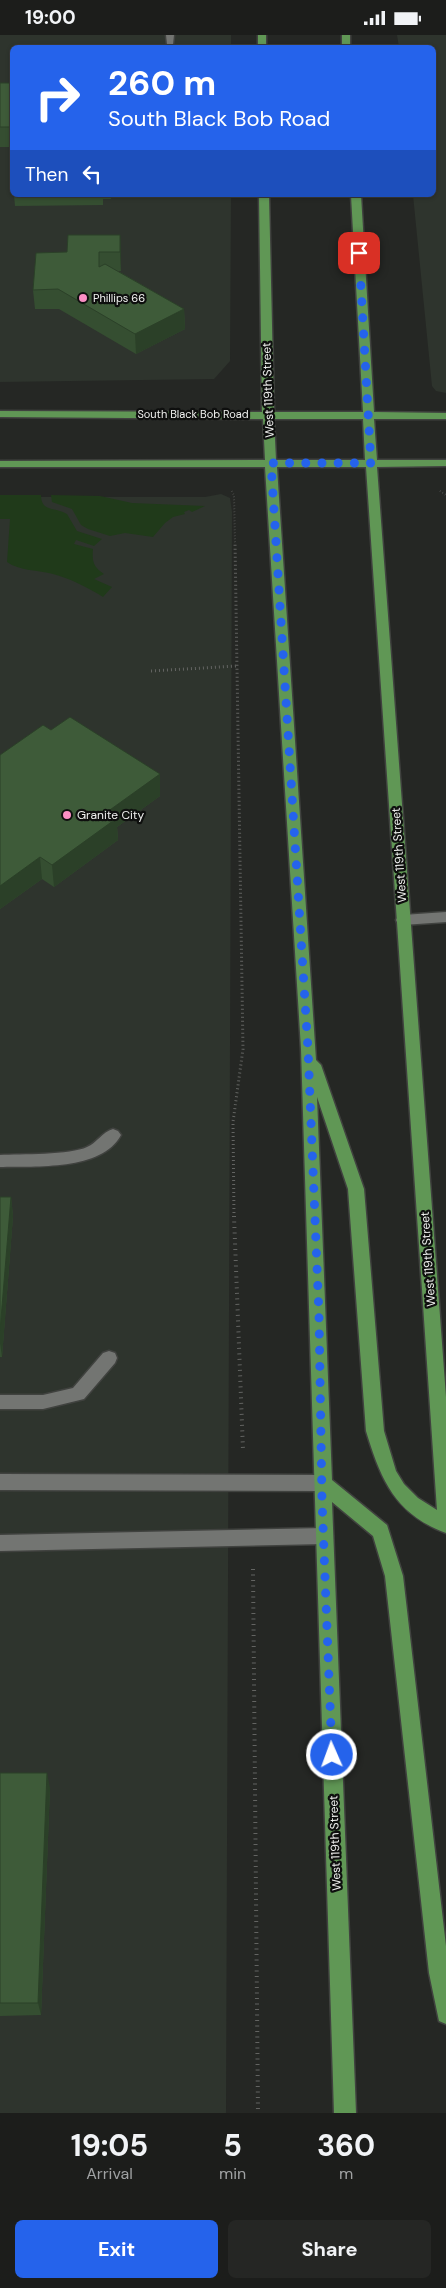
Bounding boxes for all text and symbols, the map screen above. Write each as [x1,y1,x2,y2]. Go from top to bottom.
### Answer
text: 19:00 [25,5,76,30]
text: 260 m [108,60,216,106]
icon: right [25,65,90,130]
text: South Black Bob Road [108,104,330,133]
icon: left [78,160,106,188]
text: Then [25,162,68,187]
pin [338,232,380,274]
icon: arrive [345,239,373,267]
place label: Phillips 66 [93,291,145,305]
marker: Phillips 66 [77,292,89,304]
street label: West 119th Street [258,342,278,438]
street label: South Black Bob Road [137,407,249,421]
place label: Granite City [77,807,145,823]
street label: West 119th Street [388,807,410,903]
marker: Granite City [61,809,73,821]
street label: West 119th Street [417,1211,439,1307]
position arrow [305,1728,357,1780]
street label: West 119th Street [325,1795,345,1891]
text: 19:05 [71,2126,148,2165]
text: 5 [223,2126,242,2165]
text: 360 [317,2126,375,2165]
text: Arrival [86,2163,133,2184]
text: min [219,2163,246,2184]
text: m [339,2163,353,2184]
button: Exit [15,2220,218,2278]
button: Share [228,2220,431,2278]

